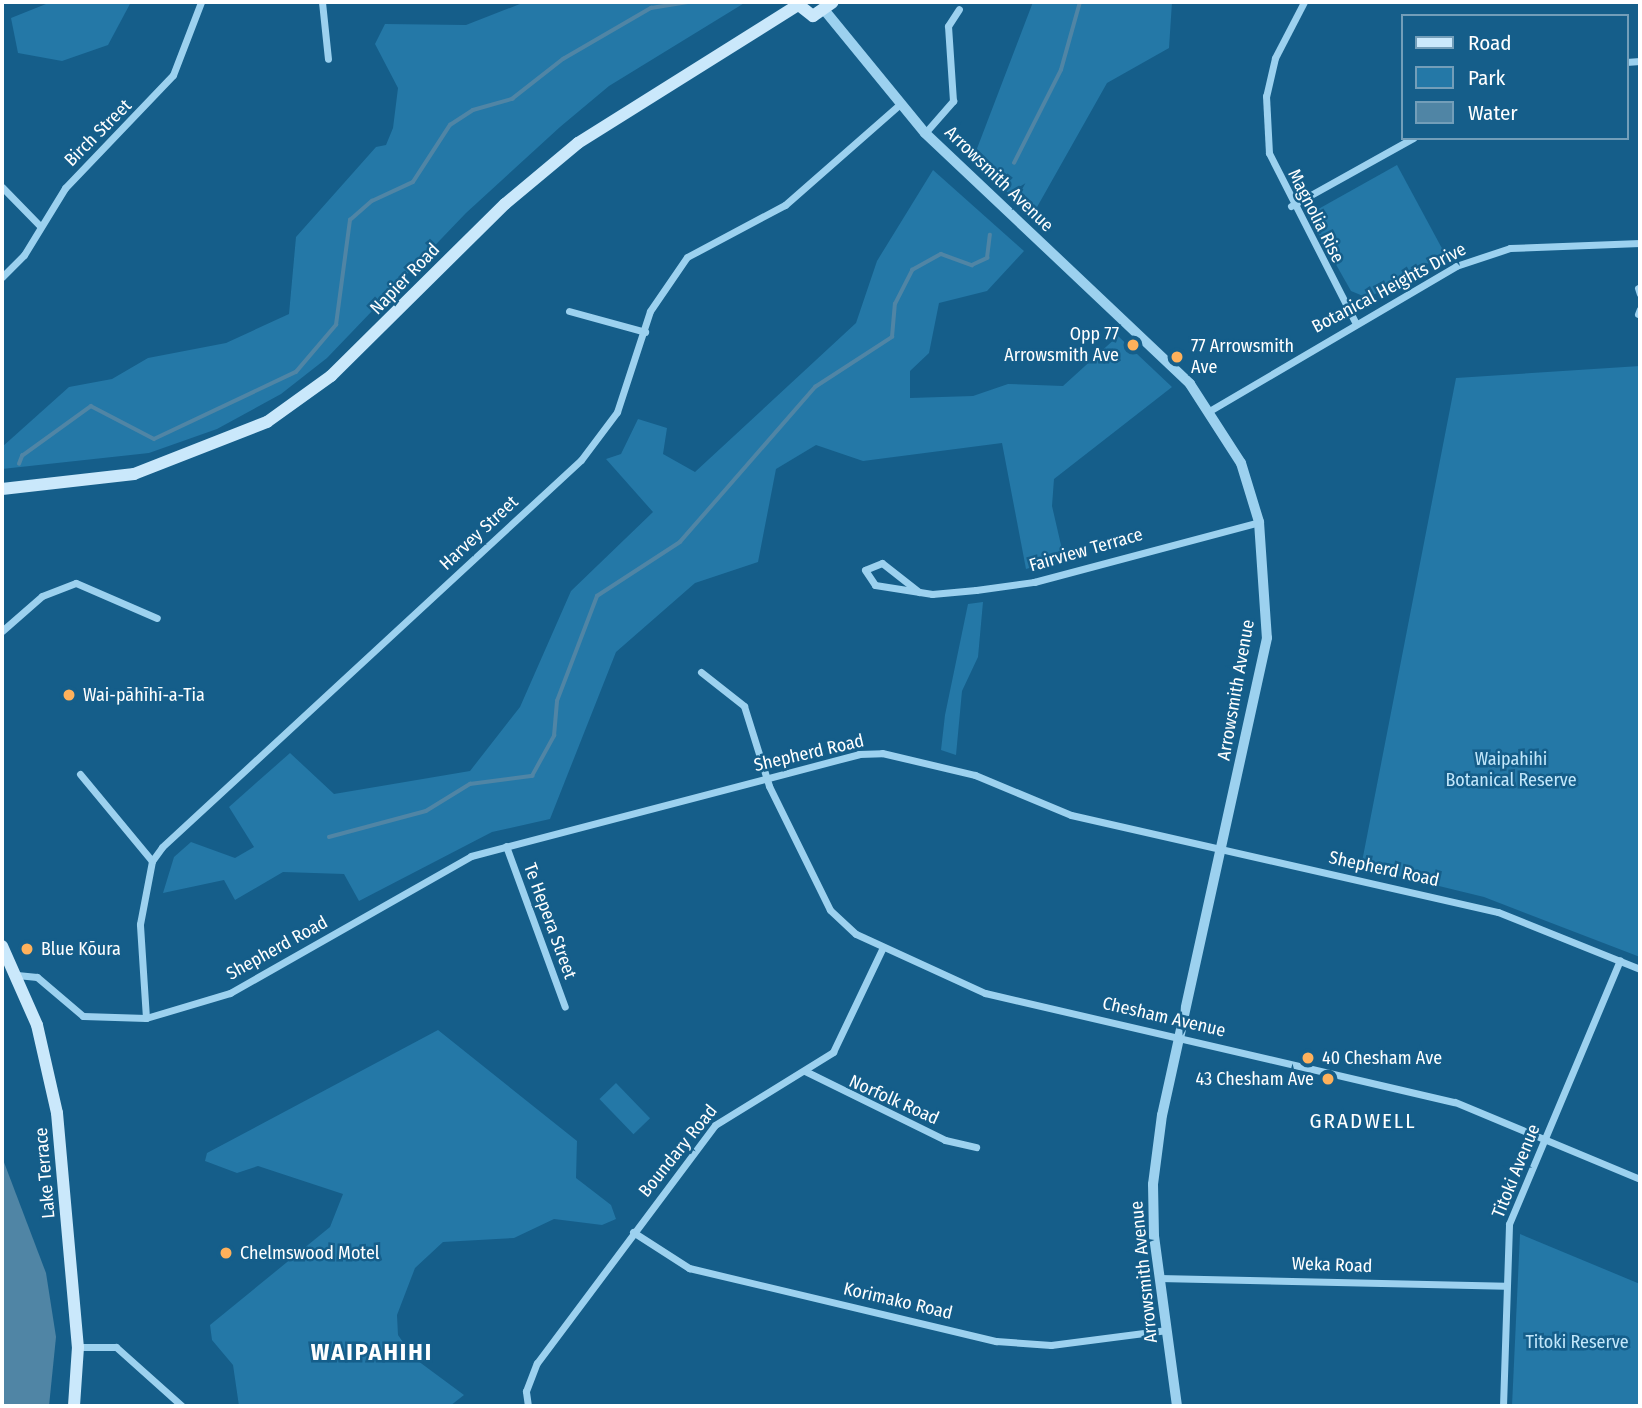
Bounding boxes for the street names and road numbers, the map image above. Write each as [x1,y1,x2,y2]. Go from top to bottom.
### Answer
street label: Birch Street [60,95,136,171]
street label: Arrowsmith Avenue [940,122,1058,236]
street label: Magnolia Rise [1283,166,1349,266]
street label: Botanical Heights Drive [1308,238,1470,338]
street label: Napier Road [366,239,444,319]
street label: Harvey Street [435,491,523,575]
street label: Fairview Terrace [1027,523,1145,577]
street label: Arrowsmith Avenue [1213,618,1259,762]
street label: Shepherd Road [752,730,866,776]
street label: Shepherd Road [1327,847,1441,891]
street label: Te Hepera Street [519,860,581,982]
street label: Shepherd Road [223,911,331,985]
street label: Chesham Avenue [1100,992,1228,1042]
street label: Norfolk Road [846,1071,942,1129]
street label: Boundary Road [634,1100,722,1202]
street label: Titoki Avenue [1487,1121,1545,1221]
street label: Lake Terrace [30,1127,60,1219]
street label: Arrowsmith Avenue [1126,1200,1162,1344]
street label: Weka Road [1291,1253,1373,1277]
street label: Korimako Road [841,1278,955,1324]

